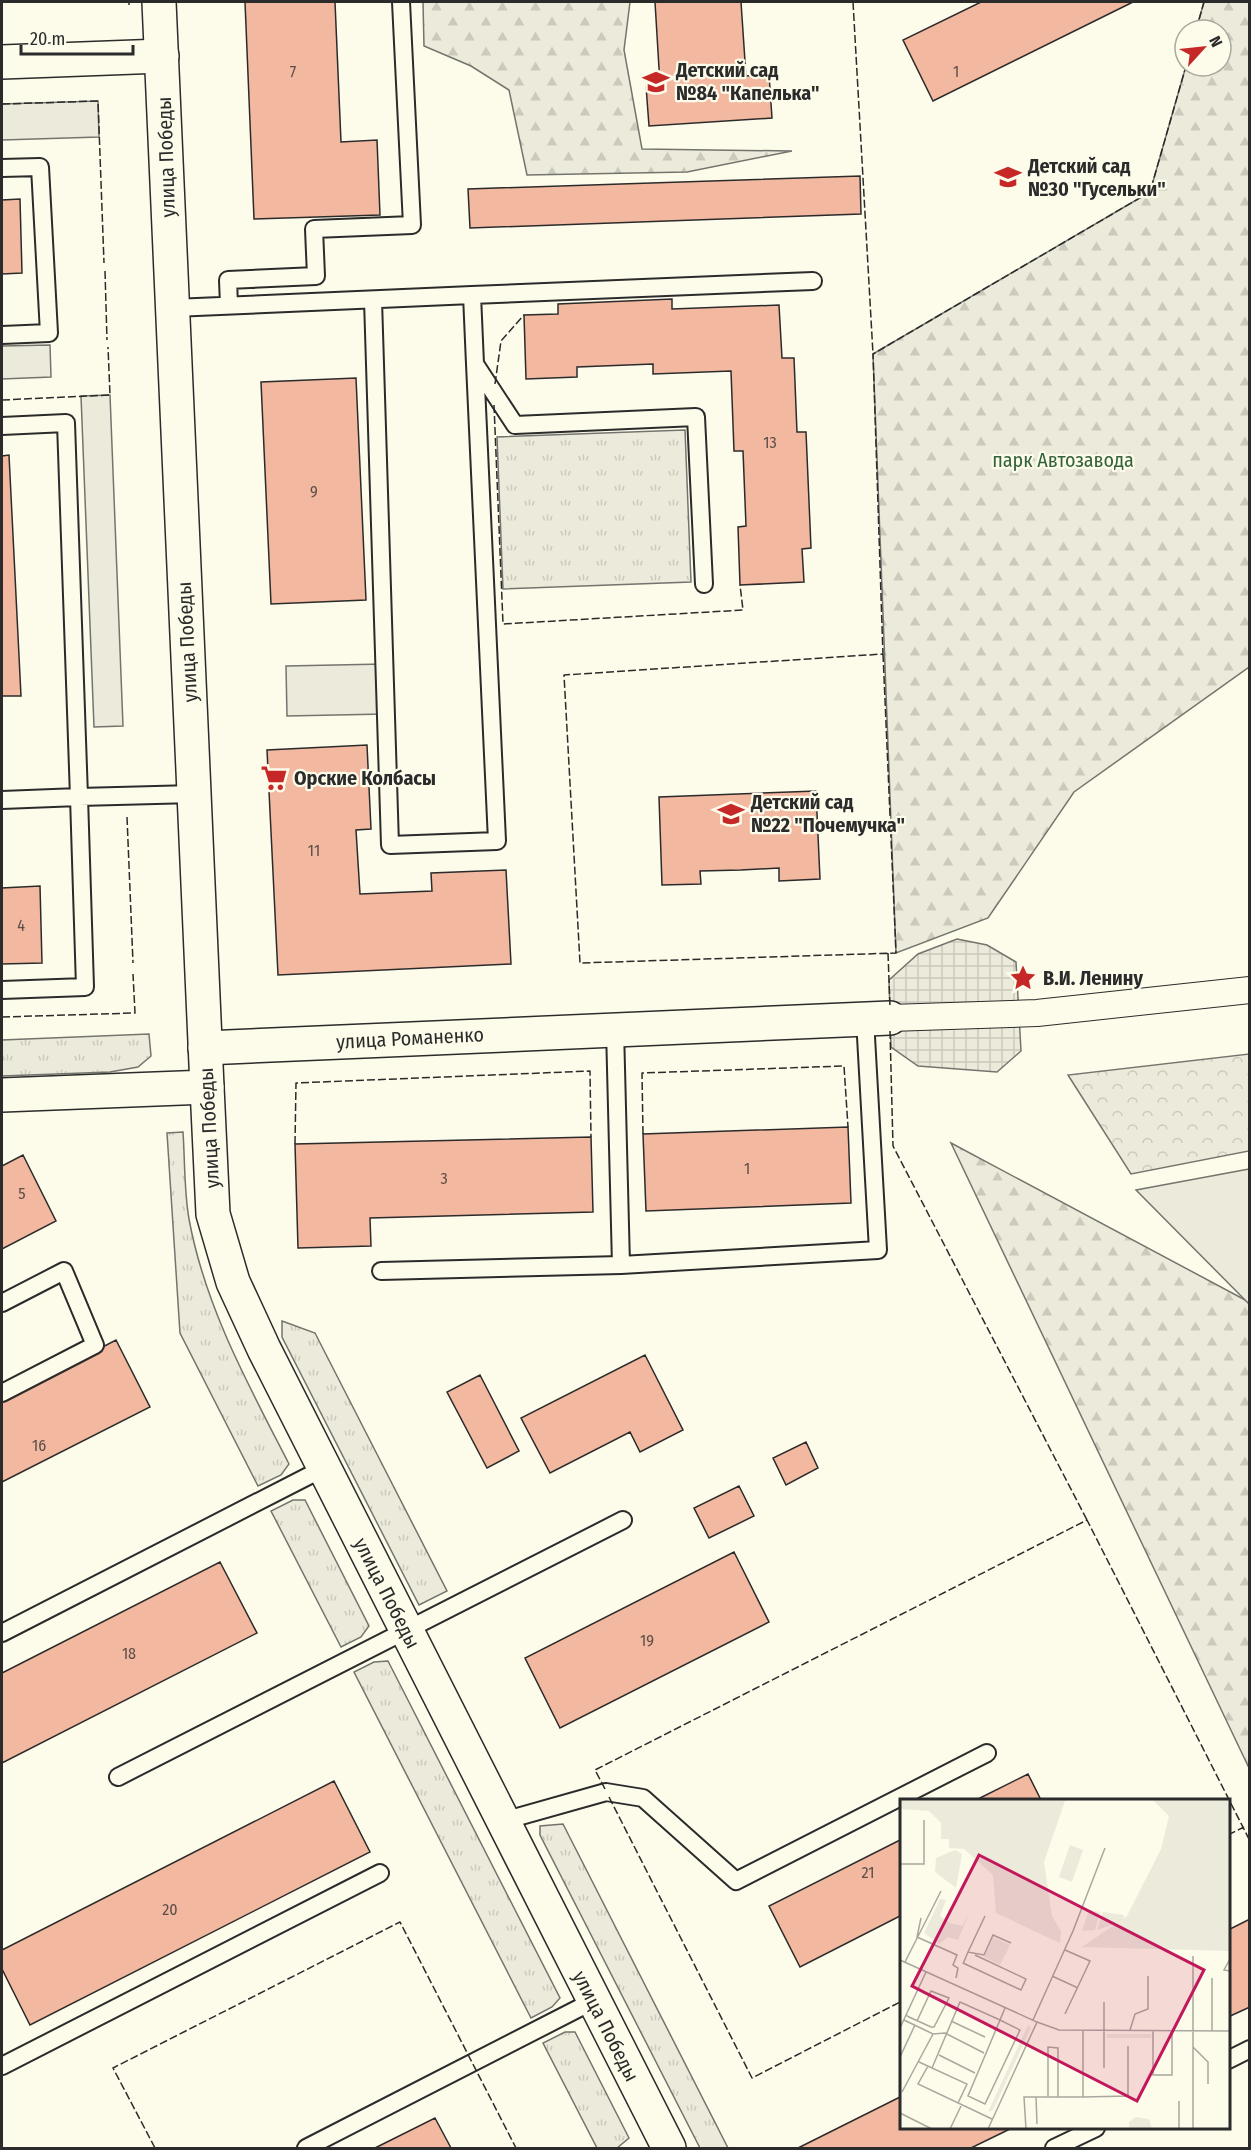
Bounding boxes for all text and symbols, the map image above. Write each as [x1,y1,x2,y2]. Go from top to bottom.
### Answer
scale bar [21,18,134,56]
north arrow [1173,18,1233,78]
text: 20 m [30,28,65,50]
text: N [1205,33,1227,50]
place label: Детский сад №84 "Капелька" [675,58,819,105]
house number: 7 [290,62,297,81]
house number: 1 [953,62,959,81]
school or university icon: Детский сад №84 "Капелька" [641,67,671,97]
street label: улица Победы [152,96,180,218]
place label: Детский сад №30 "Гусельки" [1027,154,1166,201]
school or university icon: Детский сад №30 "Гусельки" [993,162,1023,192]
house number: 13 [763,433,777,452]
park label: парк Автозавода [992,448,1134,472]
house number: 9 [310,482,318,501]
street label: улица Победы [172,581,202,703]
supermarket icon: Орские Колбасы [259,763,289,793]
place label: Орские Колбасы [294,766,436,790]
place label: Детский сад №22 "Почемучка" [750,790,905,837]
school or university icon: Детский сад №22 "Почемучка" [716,799,746,829]
house number: 11 [308,841,320,860]
house number: 4 [17,916,25,935]
place icon: В.И. Ленину [1008,963,1038,993]
place label: В.И. Ленину [1043,966,1143,990]
street label: улица Романенко [335,1022,485,1054]
street label: улица Победы [194,1067,224,1189]
house number: 1 [744,1159,750,1178]
house number: 3 [440,1169,448,1188]
house number: 5 [18,1184,26,1203]
house number: 16 [32,1436,46,1455]
street label: улица Победы [349,1534,425,1652]
house number: 19 [640,1631,654,1650]
house number: 18 [122,1644,136,1663]
inset map [900,1799,1230,2129]
house number: 21 [862,1863,874,1882]
house number: 20 [162,1900,178,1919]
street label: улица Победы [568,1967,644,2085]

